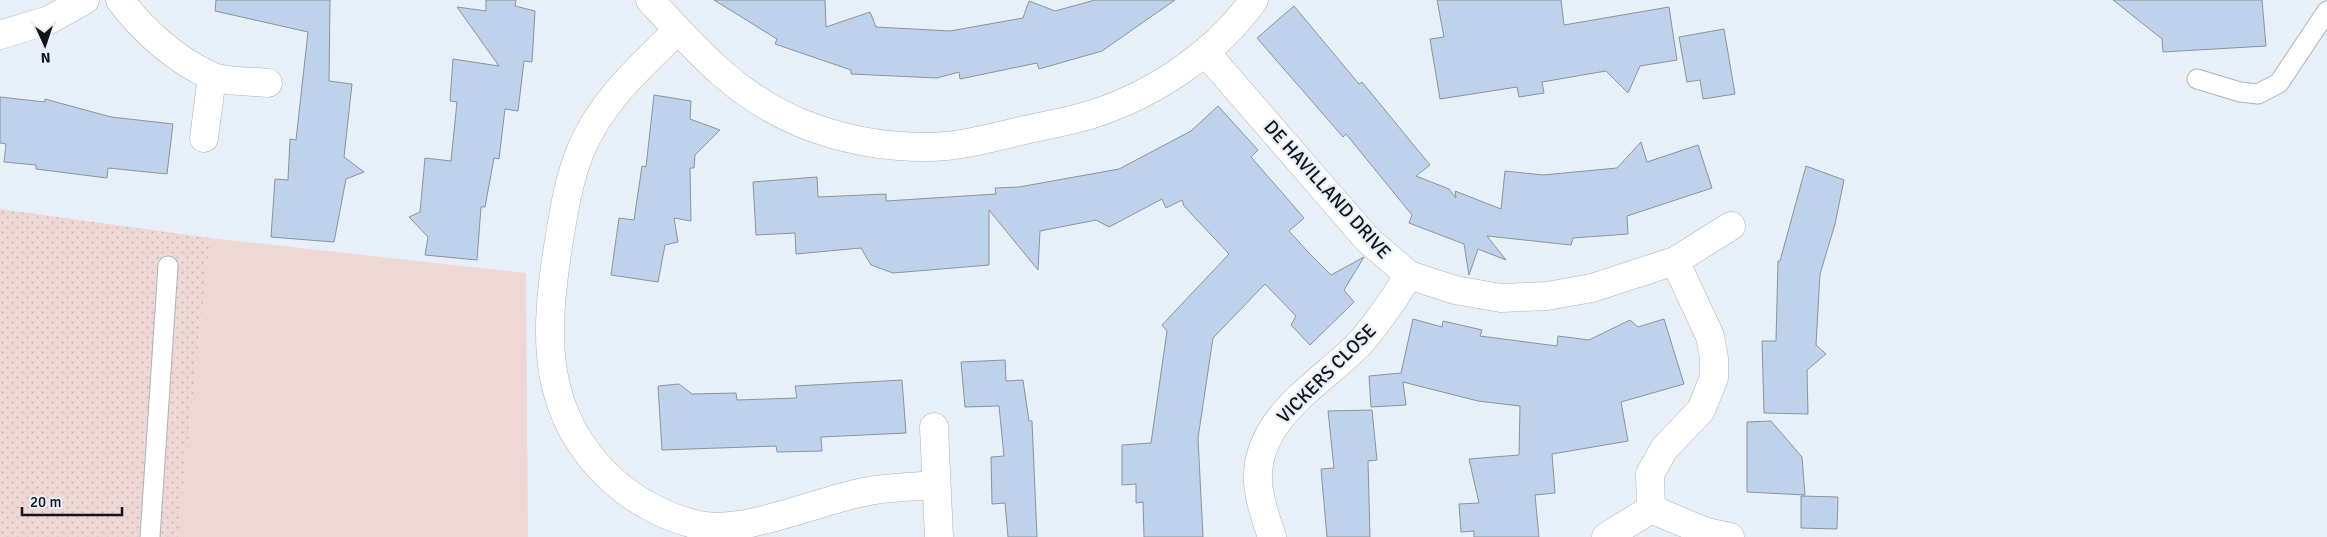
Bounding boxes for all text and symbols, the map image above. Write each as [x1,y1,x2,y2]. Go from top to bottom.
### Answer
north arrow [20,20,70,70]
text: N [40,49,51,66]
street label: DE HAVILLAND DRIVE [1259,115,1396,264]
street label: VICKERS CLOSE [1272,319,1381,428]
scale bar [22,484,122,516]
text: 20 m [30,493,61,511]

